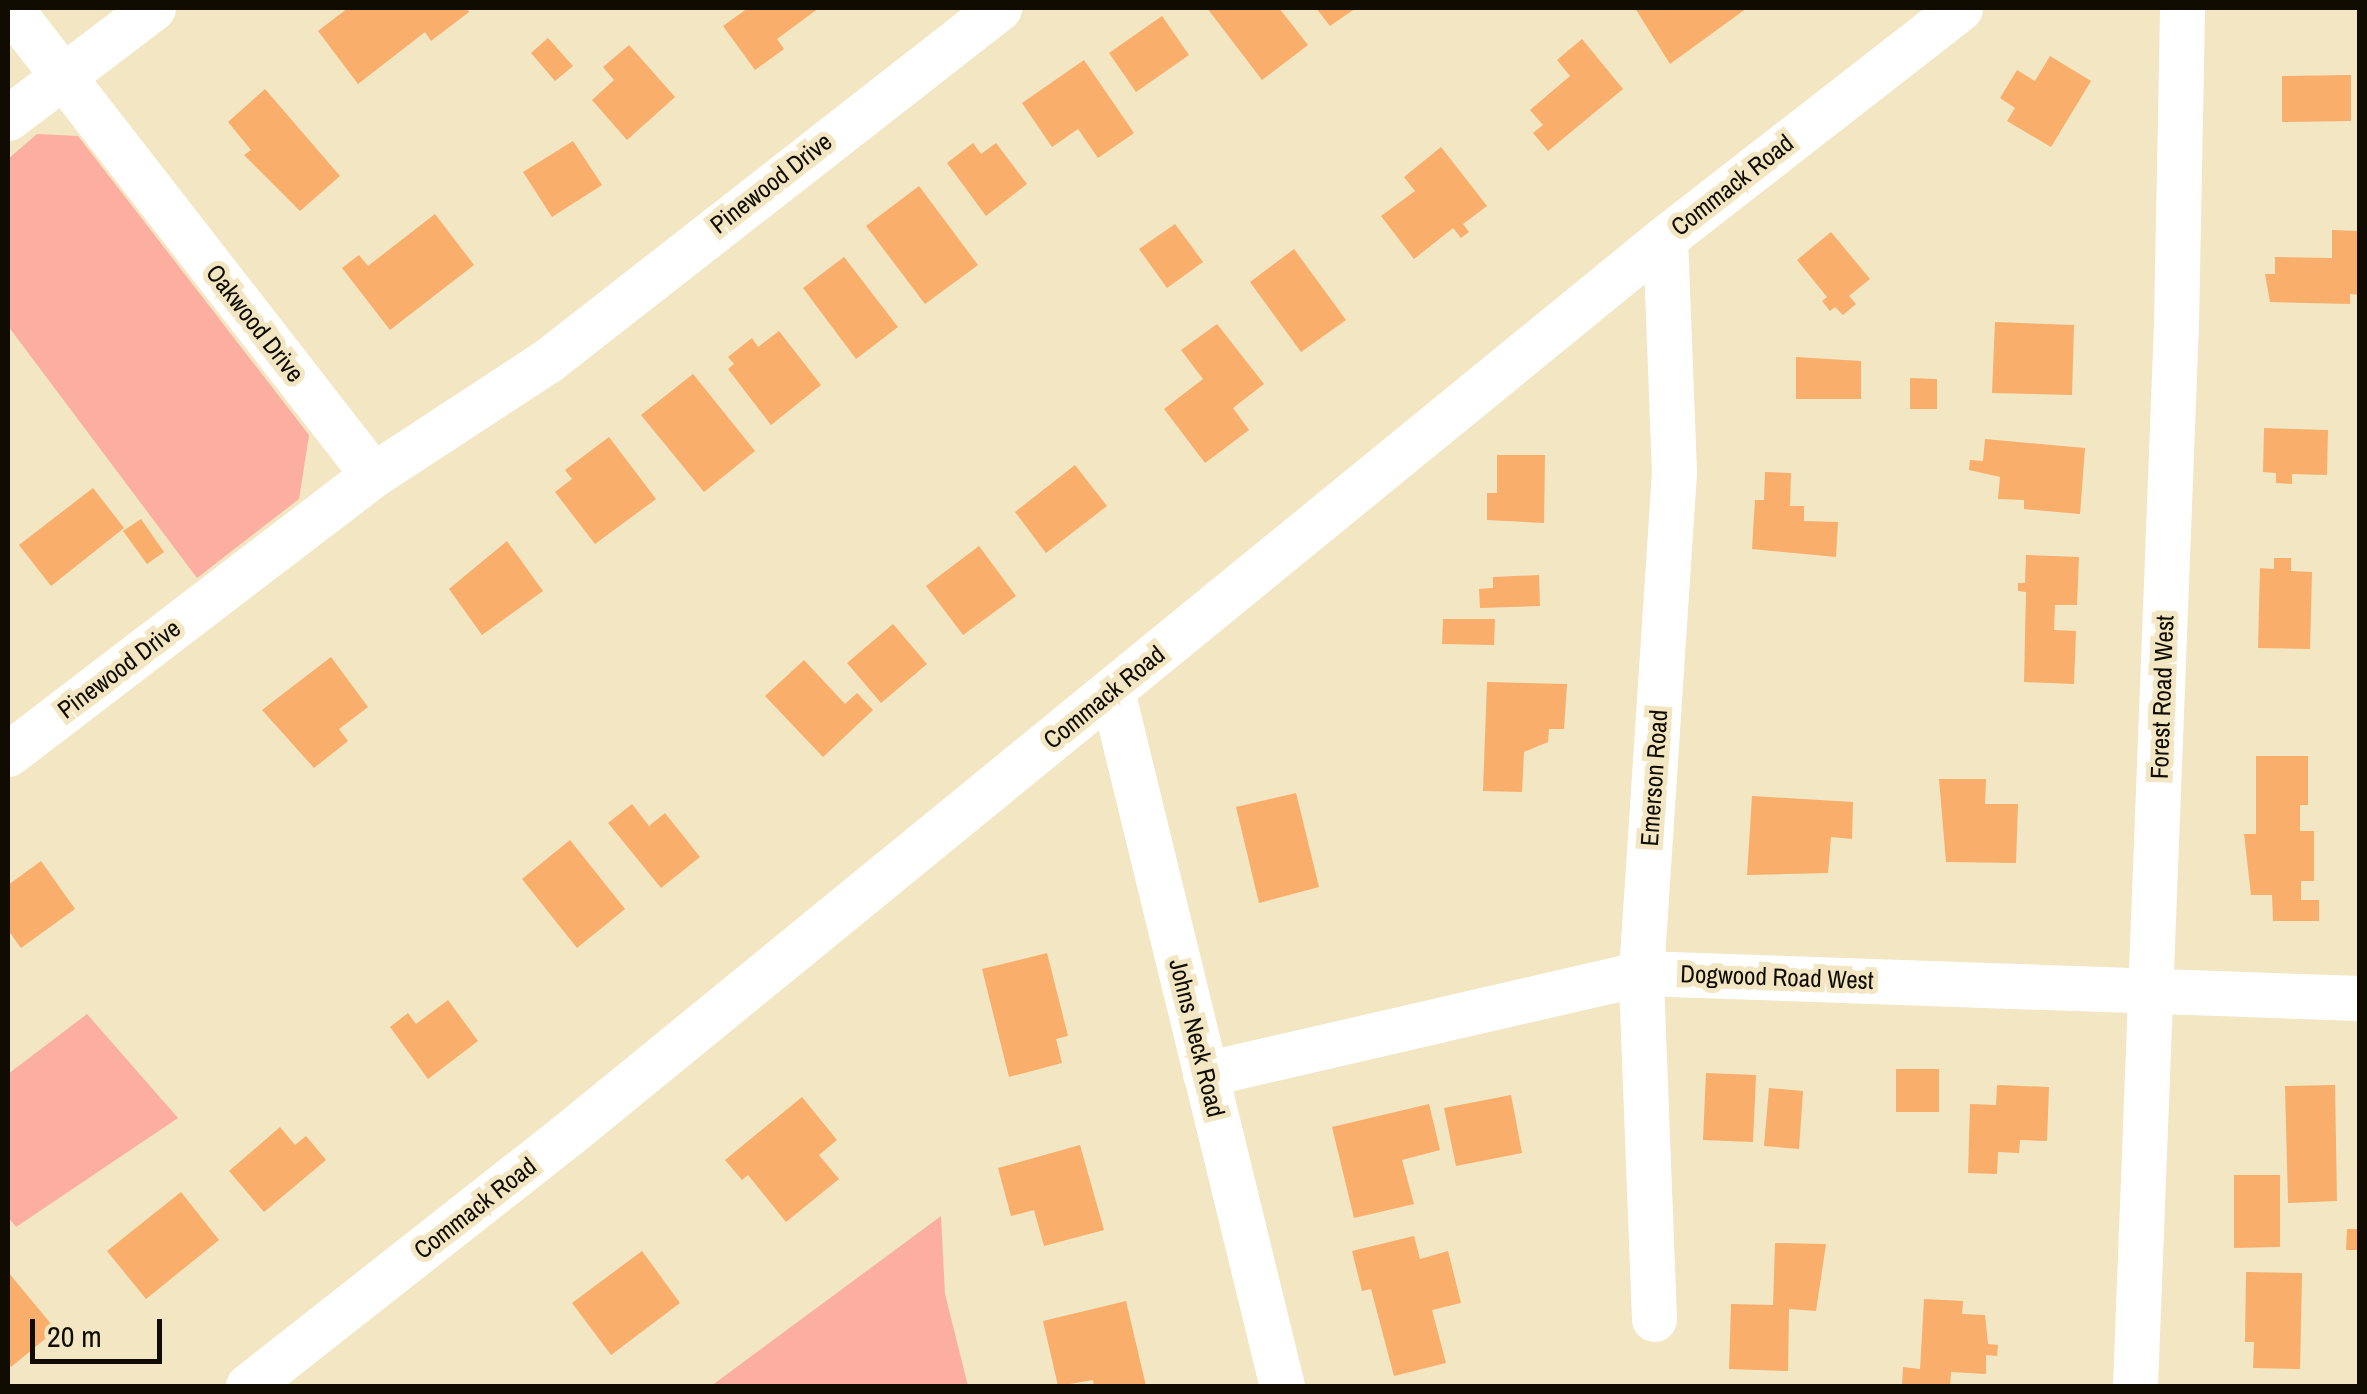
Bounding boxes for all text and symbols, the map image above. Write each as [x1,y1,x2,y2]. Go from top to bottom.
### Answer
street label: Pinewood Drive [704,126,838,240]
street label: Commack Road [1665,128,1799,242]
street label: Oakwood Drive [200,258,310,388]
street label: Pinewood Drive [52,613,186,725]
street label: Forest Road West [2144,615,2180,779]
street label: Commack Road [1037,639,1171,755]
street label: Emerson Road [1634,709,1674,847]
street label: Johns Neck Road [1163,956,1231,1120]
street label: Dogwood Road West [1680,959,1874,995]
street label: Commack Road [408,1151,542,1265]
scale bar [35,1299,168,1361]
text: 20 m [47,1316,102,1356]

